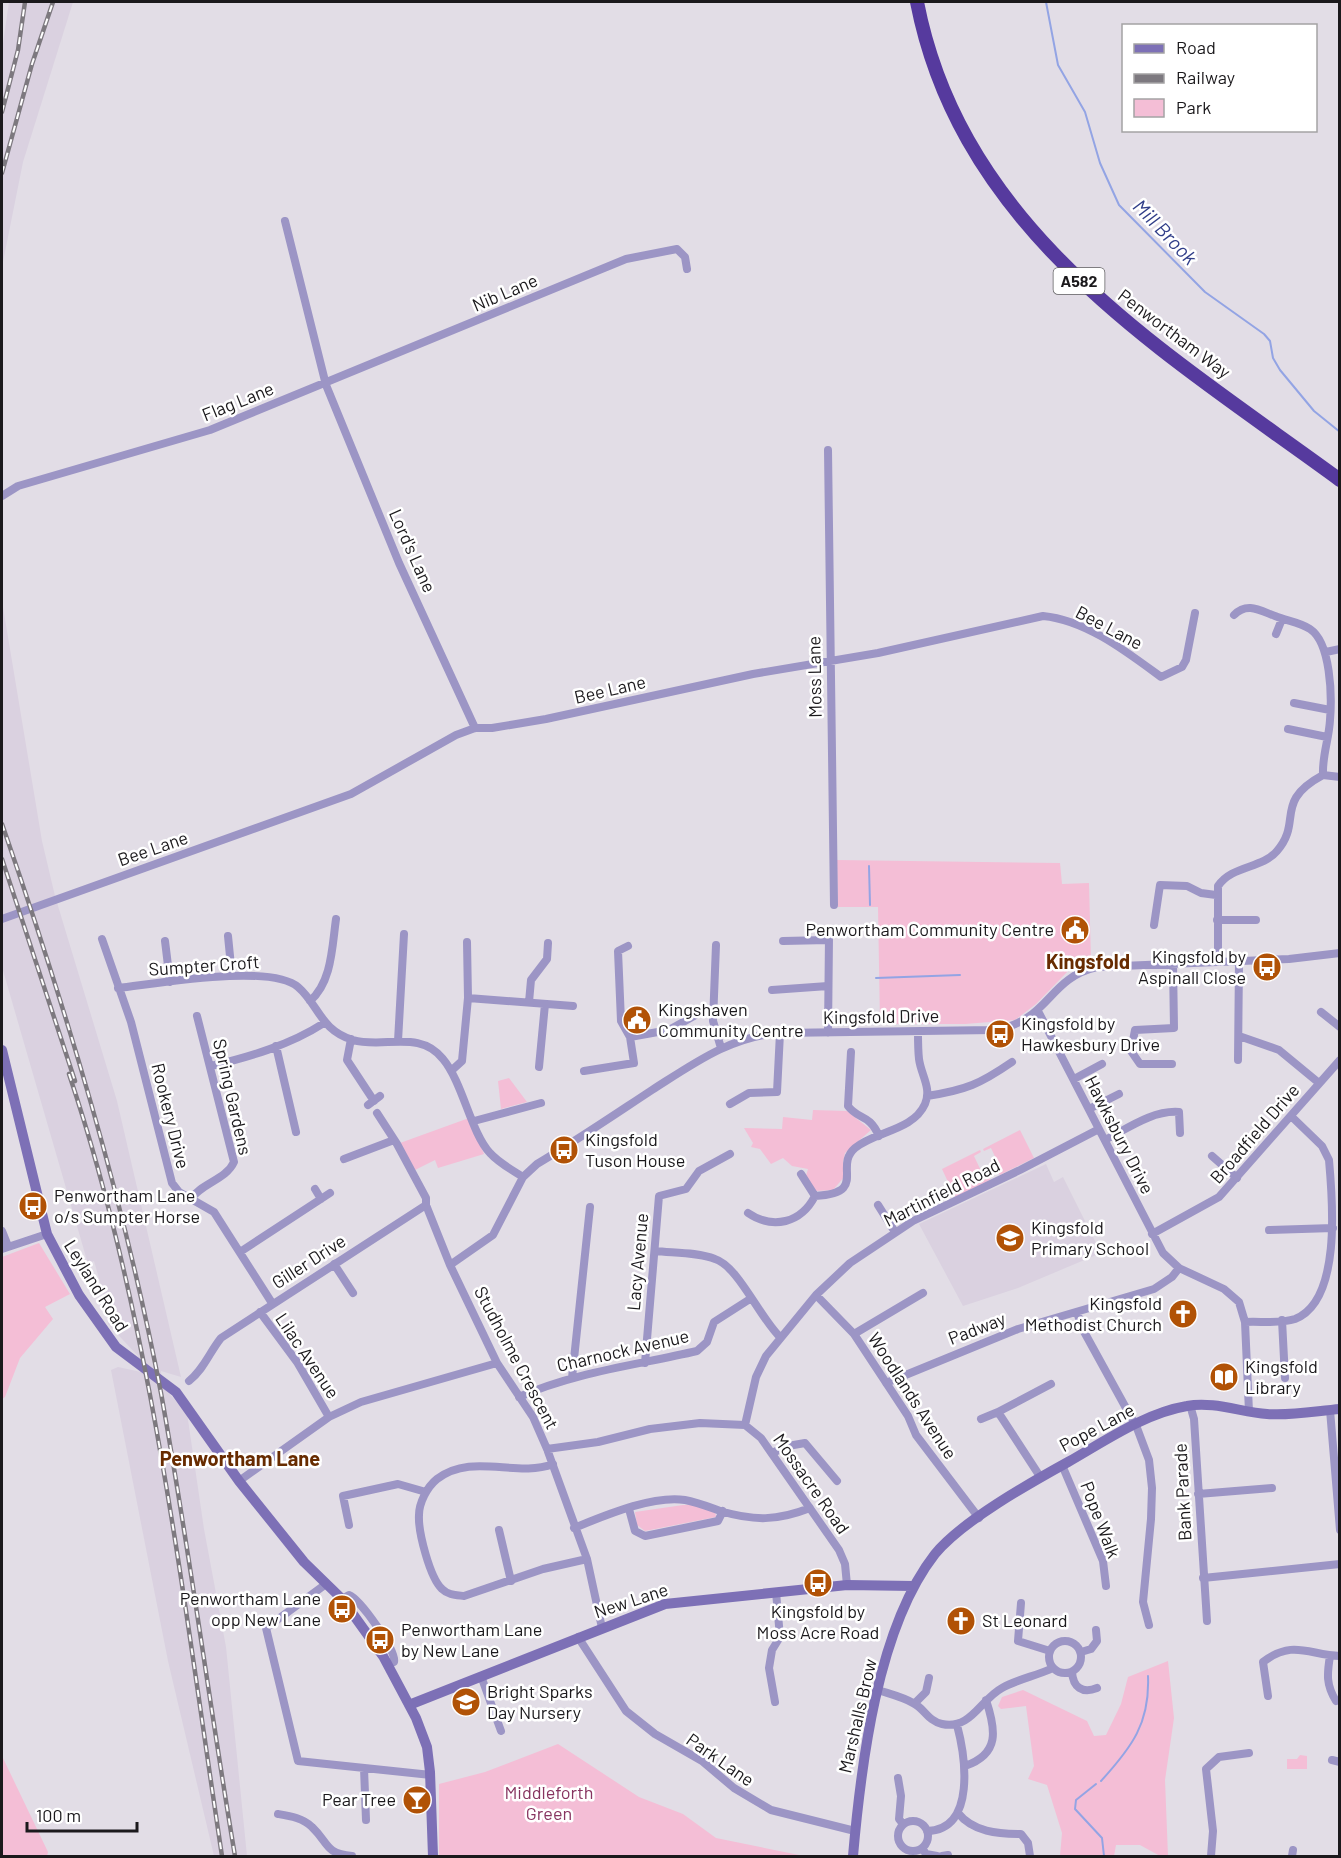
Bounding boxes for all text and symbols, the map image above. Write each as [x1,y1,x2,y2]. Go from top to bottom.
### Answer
legend [1122,24,1317,132]
text: Road [1176,36,1216,58]
text: Railway [1176,66,1235,88]
text: Park [1176,96,1211,118]
water label: Mill Brook [1129,194,1203,269]
road number: A582 [1054,268,1104,294]
street label: Nib Lane [469,269,541,316]
street label: Penwortham Way [1114,284,1235,383]
street label: Flag Lane [199,377,277,425]
street label: Lord's Lane [385,505,441,596]
street label: Bee Lane [1072,600,1147,654]
street label: Moss Lane [802,636,826,718]
street label: Bee Lane [572,670,648,708]
street label: Bee Lane [115,826,191,870]
public building icon: Penwortham Community Centre [1059,914,1091,946]
place label: Penwortham Community Centre [806,918,1054,940]
place label: Kingsfold by Aspinall Close [1138,945,1246,988]
district label: Kingsfold [1046,949,1130,973]
street label: Sumpter Croft [148,950,260,980]
bus stop icon: Kingsfold by Aspinall Close [1251,951,1283,983]
place label: Kingshaven Community Centre [658,998,804,1041]
public building icon: Kingshaven Community Centre [621,1004,653,1036]
street label: Kingsfold Drive [823,1004,939,1028]
place label: Kingsfold by Hawkesbury Drive [1021,1012,1160,1055]
bus stop icon: Kingsfold by Hawkesbury Drive [984,1018,1016,1050]
street label: Spring Gardens [209,1036,257,1157]
street label: Rookery Drive [147,1061,195,1171]
street label: Hawksbury Drive [1081,1072,1159,1197]
street label: Broadfield Drive [1205,1079,1304,1188]
place label: Kingsfold Tuson House [585,1128,685,1171]
bus stop icon: Kingsfold Tuson House [548,1134,580,1166]
street label: Martinfield Road [880,1153,1003,1231]
place label: Penwortham Lane o/s Sumpter Horse [54,1184,200,1227]
bus stop icon: Penwortham Lane o/s Sumpter Horse [17,1190,49,1222]
street label: Lacy Avenue [622,1212,652,1312]
place label: Kingsfold Primary School [1031,1216,1149,1259]
school or university icon: Kingsfold Primary School [994,1222,1026,1254]
street label: Giller Drive [267,1229,350,1293]
street label: Leyland Road [60,1236,134,1335]
street label: Studholme Crescent [470,1282,564,1433]
place label: Kingsfold Methodist Church [1025,1292,1162,1335]
church icon: Kingsfold Methodist Church [1167,1298,1199,1330]
street label: Padway [945,1307,1008,1349]
street label: Lilac Avenue [271,1309,344,1402]
street label: Charnock Avenue [555,1324,691,1376]
street label: Woodlands Avenue [864,1328,962,1463]
place label: Kingsfold Library [1245,1355,1318,1398]
library icon: Kingsfold Library [1208,1361,1240,1393]
street label: Pope Lane [1055,1398,1138,1456]
street label: Mossacre Road [769,1429,855,1538]
street label: Bank Parade [1168,1443,1196,1541]
district label: Penwortham Lane [160,1446,320,1470]
street label: Pope Walk [1076,1478,1126,1561]
bus stop icon: Kingsfold by Moss Acre Road [802,1567,834,1599]
street label: New Lane [591,1578,671,1622]
place label: Penwortham Lane opp New Lane [180,1587,321,1630]
bus stop icon: Penwortham Lane opp New Lane [326,1593,358,1625]
place label: Kingsfold by Moss Acre Road [757,1600,879,1643]
church icon: St Leonard [945,1605,977,1637]
place label: St Leonard [982,1609,1067,1631]
place label: Penwortham Lane by New Lane [401,1618,542,1661]
bus stop icon: Penwortham Lane by New Lane [364,1624,396,1656]
street label: Marshalls Brow [833,1656,881,1775]
place label: Bright Sparks Day Nursery [487,1680,593,1723]
school or university icon: Bright Sparks Day Nursery [450,1686,482,1718]
street label: Park Lane [682,1728,759,1790]
park label: Middleforth Green [504,1781,594,1824]
bar icon: Pear Tree [401,1784,433,1816]
place label: Pear Tree [322,1788,396,1810]
scale bar [27,1795,136,1833]
text: 100 m [36,1804,81,1826]

